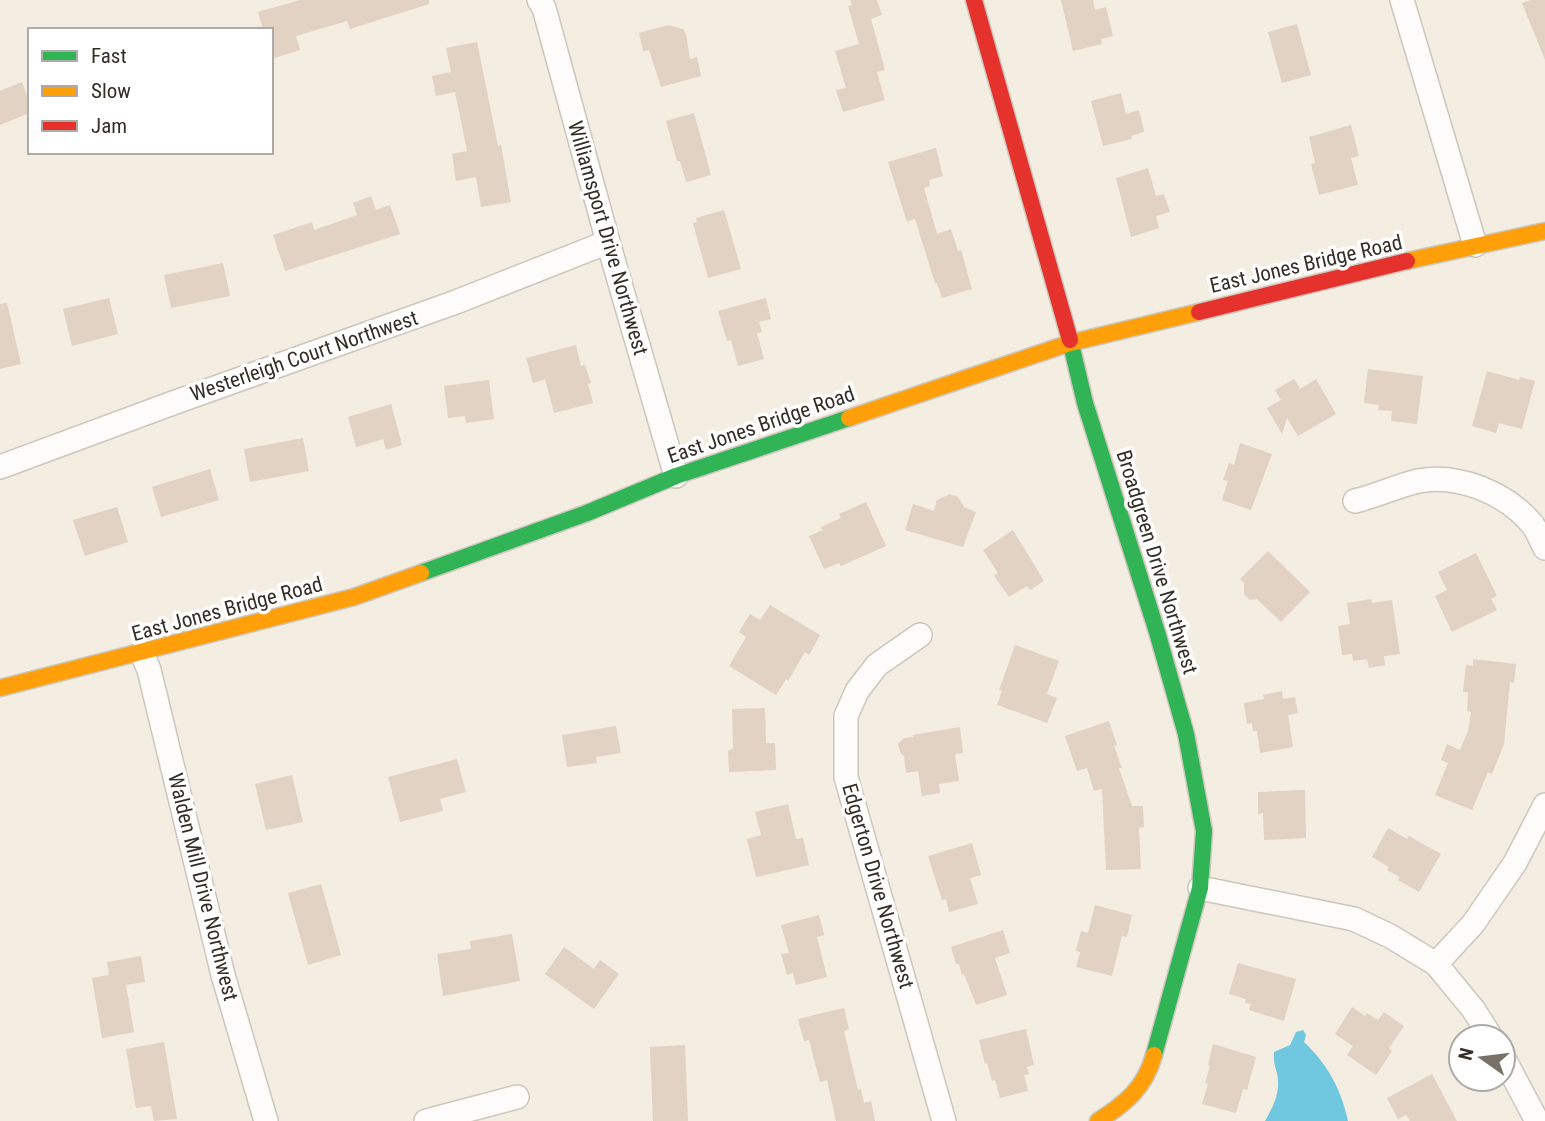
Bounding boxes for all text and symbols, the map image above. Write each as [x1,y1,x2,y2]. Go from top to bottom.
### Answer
legend [28,28,273,154]
text: Fast [91,44,127,68]
text: Slow [91,79,131,103]
text: Jam [91,114,127,138]
street label: Williamsport Drive Northwest [563,118,653,358]
street label: East Jones Bridge Road [1208,230,1404,298]
street label: Westerleigh Court Northwest [187,306,421,406]
street label: East Jones Bridge Road [664,382,858,468]
street label: Broadgreen Drive Northwest [1112,447,1202,677]
street label: East Jones Bridge Road [129,572,325,646]
street label: Walden Mill Drive Northwest [163,771,243,1003]
street label: Edgerton Drive Northwest [837,781,919,991]
north arrow [1447,1023,1517,1093]
text: N [1453,1046,1479,1062]

